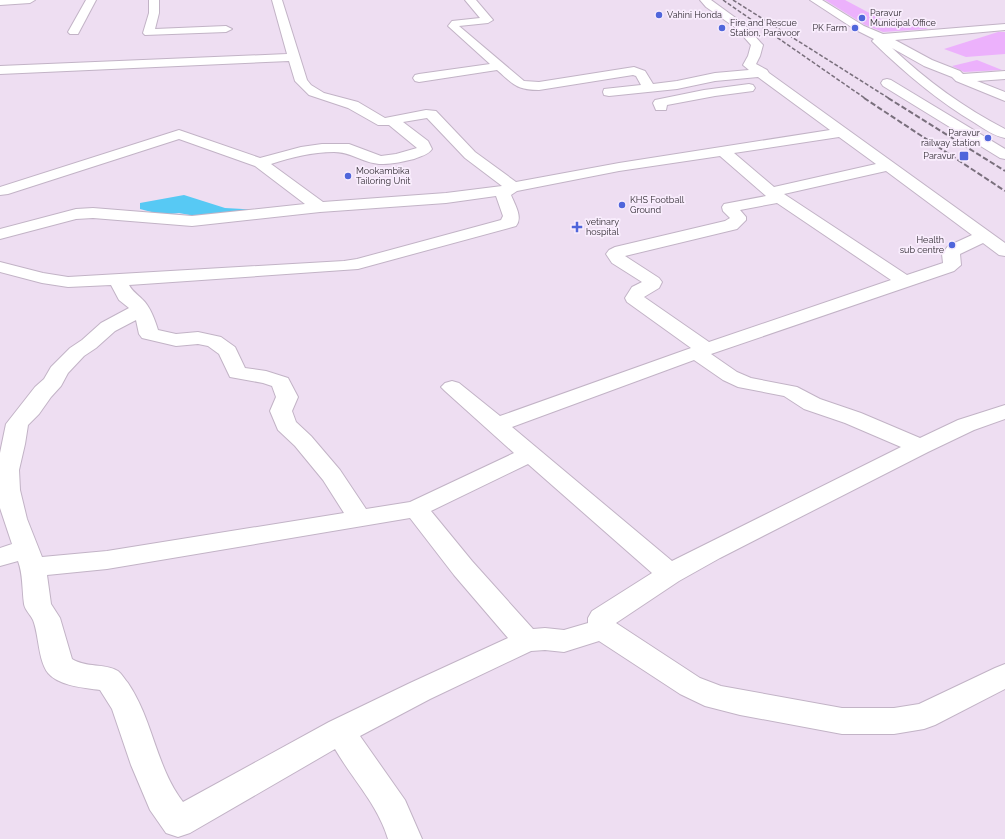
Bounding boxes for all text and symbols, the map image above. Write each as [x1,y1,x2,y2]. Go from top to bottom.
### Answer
place label: Paravur Municipal Office [870,8,937,28]
marker: Vahini Honda [654,10,664,20]
place label: Vahini Honda [667,10,722,20]
marker: Paravur Municipal Office [857,13,867,23]
place label: Fire and Rescue Station, Paravoor [730,18,801,38]
marker: Fire and Rescue Station, Paravoor [717,23,727,33]
place label: PK Farm [812,23,847,33]
marker: PK Farm [850,23,860,33]
place label: Paravur railway station [921,128,981,148]
marker: Paravur railway station [983,133,993,143]
marker: Paravur [958,150,970,162]
place label: Paravur [923,151,956,161]
place label: Mookambika Tailoring Unit [356,166,410,186]
marker: Mookambika Tailoring Unit [343,171,353,181]
place label: KHS Football Ground [630,195,685,215]
marker: KHS Football Ground [617,200,627,210]
place label: vetinary hospital [586,217,619,237]
marker: vetinary hospital [571,221,583,233]
place label: Health sub centre [900,235,945,255]
marker: Health sub centre [947,240,957,250]

